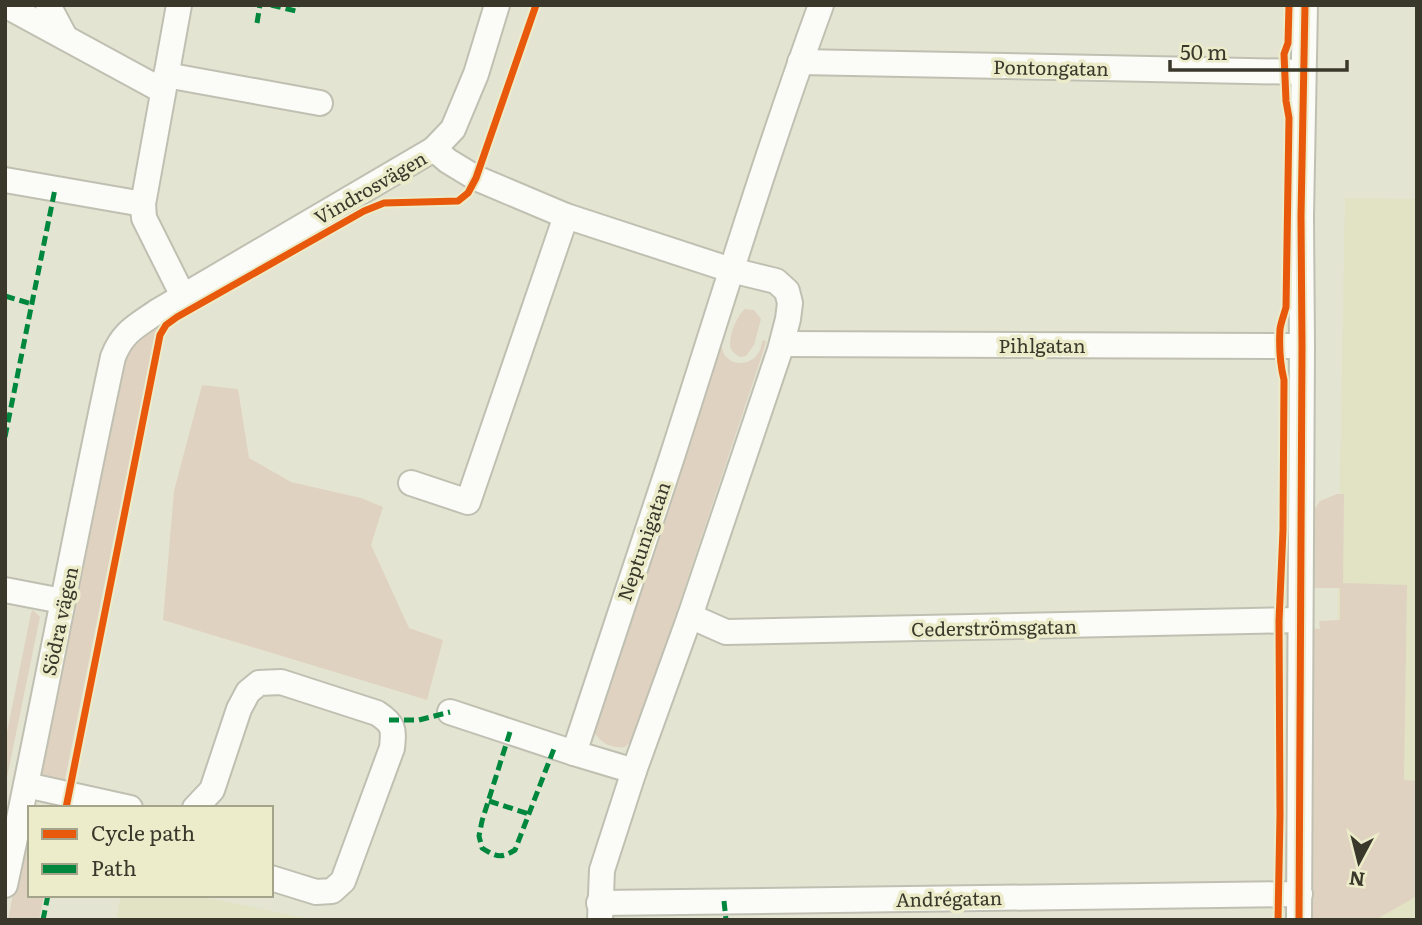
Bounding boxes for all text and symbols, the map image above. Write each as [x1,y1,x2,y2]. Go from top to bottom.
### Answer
scale bar [1170,28,1347,72]
text: 50 m [1180,35,1227,66]
street label: Pontongatan [993,52,1109,82]
street label: Vindrosvägen [309,143,431,231]
street label: Pihlgatan [999,331,1085,359]
street label: Neptunigatan [609,478,677,604]
street label: Södra vägen [34,564,84,678]
street label: Cederströmsgatan [911,612,1077,642]
legend [28,806,273,897]
text: Cycle path [91,816,195,847]
north arrow [1324,827,1394,897]
text: Path [91,851,137,882]
text: N [1347,865,1366,895]
street label: Andrégatan [896,883,1002,913]

